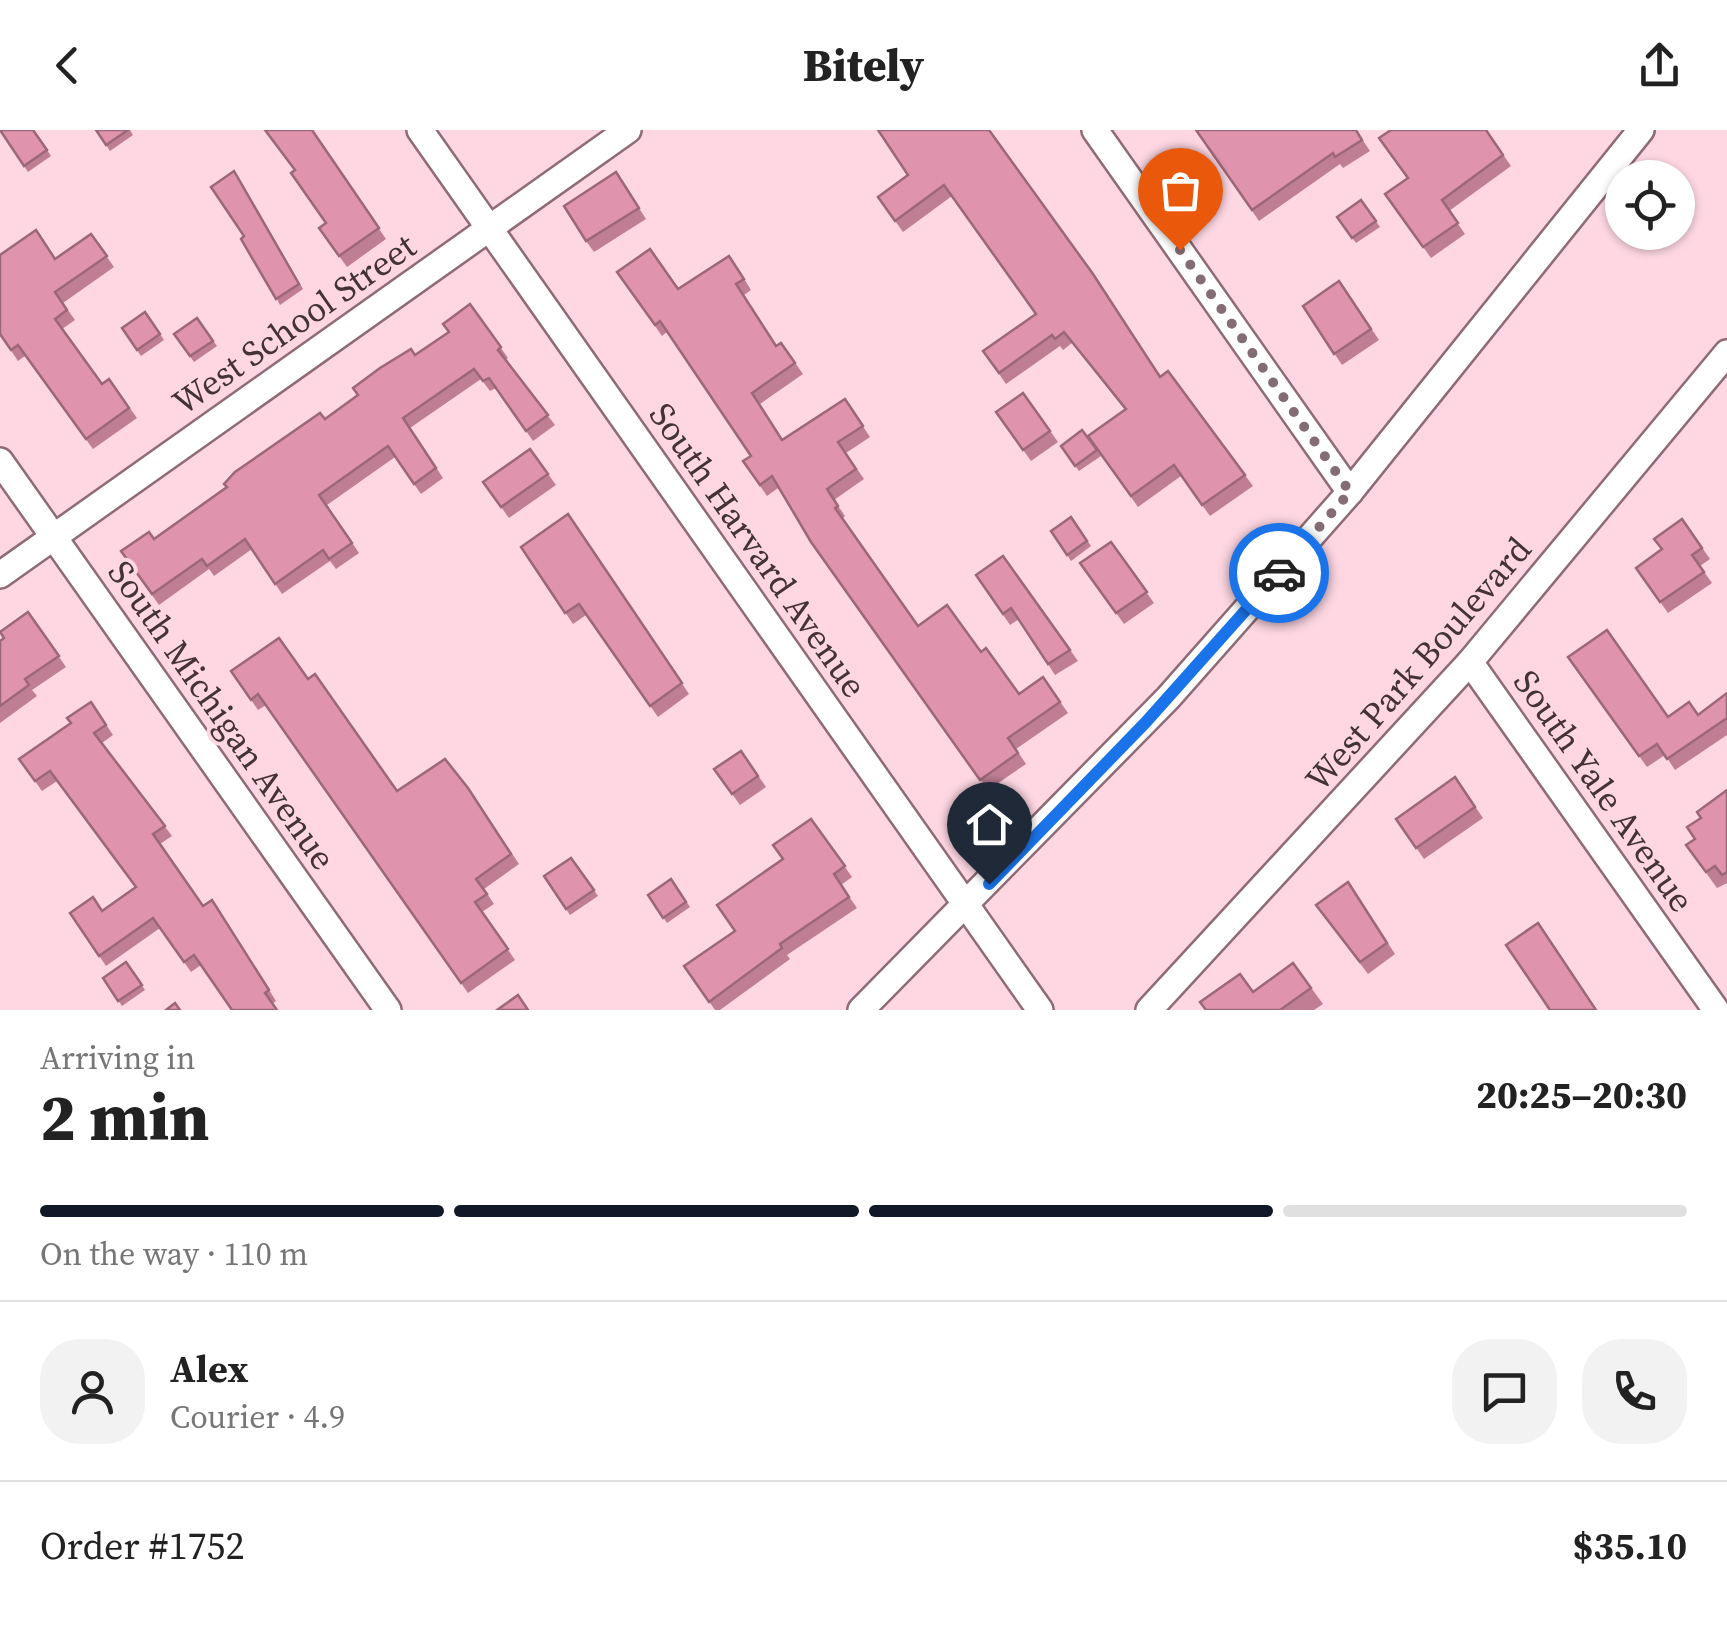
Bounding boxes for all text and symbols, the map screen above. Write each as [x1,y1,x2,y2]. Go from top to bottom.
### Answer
text: Bitely [803,34,924,96]
icon: back [40,38,95,93]
icon: share [1632,38,1687,93]
pin [1138,148,1223,251]
map controls [1605,160,1695,250]
button: locate [1605,160,1695,250]
icon: bag [1153,163,1208,218]
street label: West School Street [163,222,426,426]
street label: South Harvard Avenue [638,393,878,707]
courier [1229,523,1329,623]
street label: West Park Boulevard [1294,527,1542,801]
icon: car [1252,546,1307,601]
street label: South Michigan Avenue [97,551,347,879]
street label: South Yale Avenue [1503,660,1705,922]
pin [947,782,1032,885]
icon: home [962,797,1017,852]
text: Arriving in [40,1036,195,1080]
text: 20:25–20:30 [1476,1069,1687,1121]
text: 2 min [40,1073,210,1162]
text: On the way · 110 m [40,1232,308,1276]
button: person [40,1339,145,1444]
button: chat [1452,1339,1557,1444]
button: phone [1582,1339,1687,1444]
text: Alex [170,1343,248,1395]
text: Courier · 4.9 [170,1395,345,1439]
text: Order #1752 [40,1520,244,1572]
text: $35.10 [1573,1520,1687,1572]

